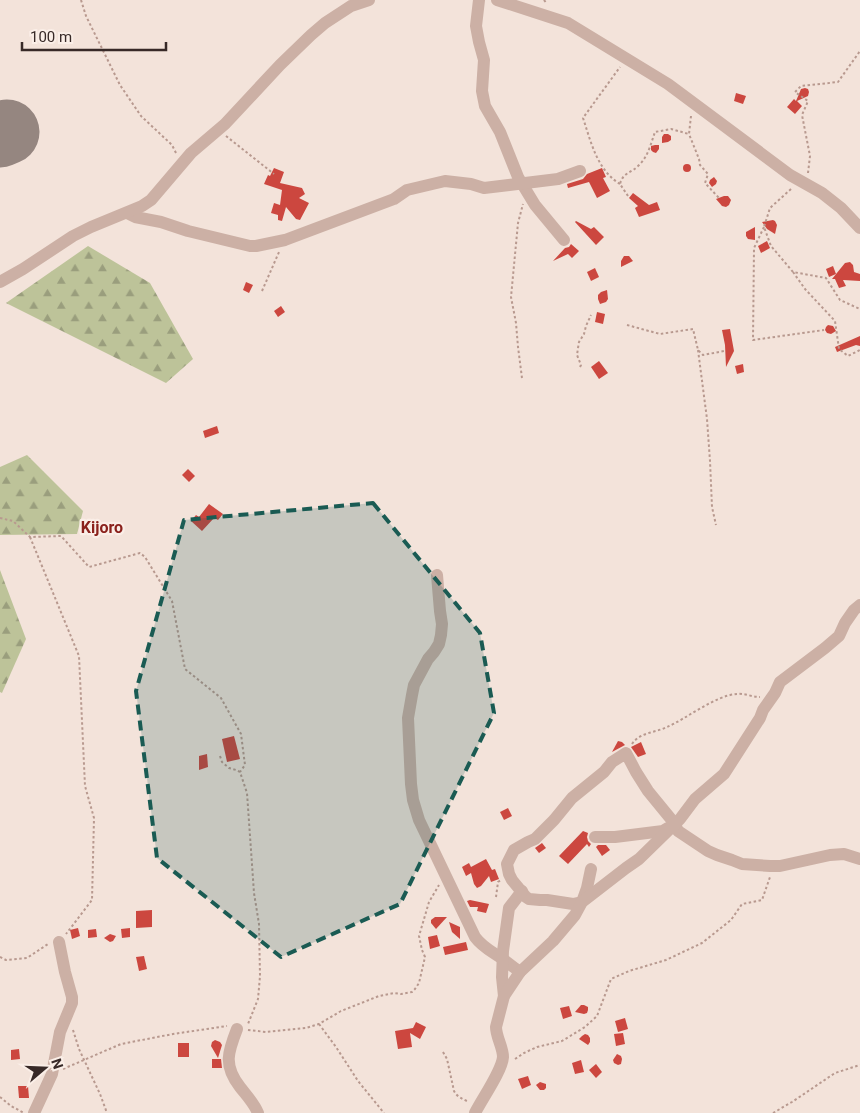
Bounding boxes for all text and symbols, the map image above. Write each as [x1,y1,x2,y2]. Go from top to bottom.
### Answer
scale bar [22,20,166,52]
text: 100 m [30,28,72,46]
district label: Kijoro [81,518,123,537]
north arrow [20,1043,70,1093]
text: N [48,1056,66,1071]

